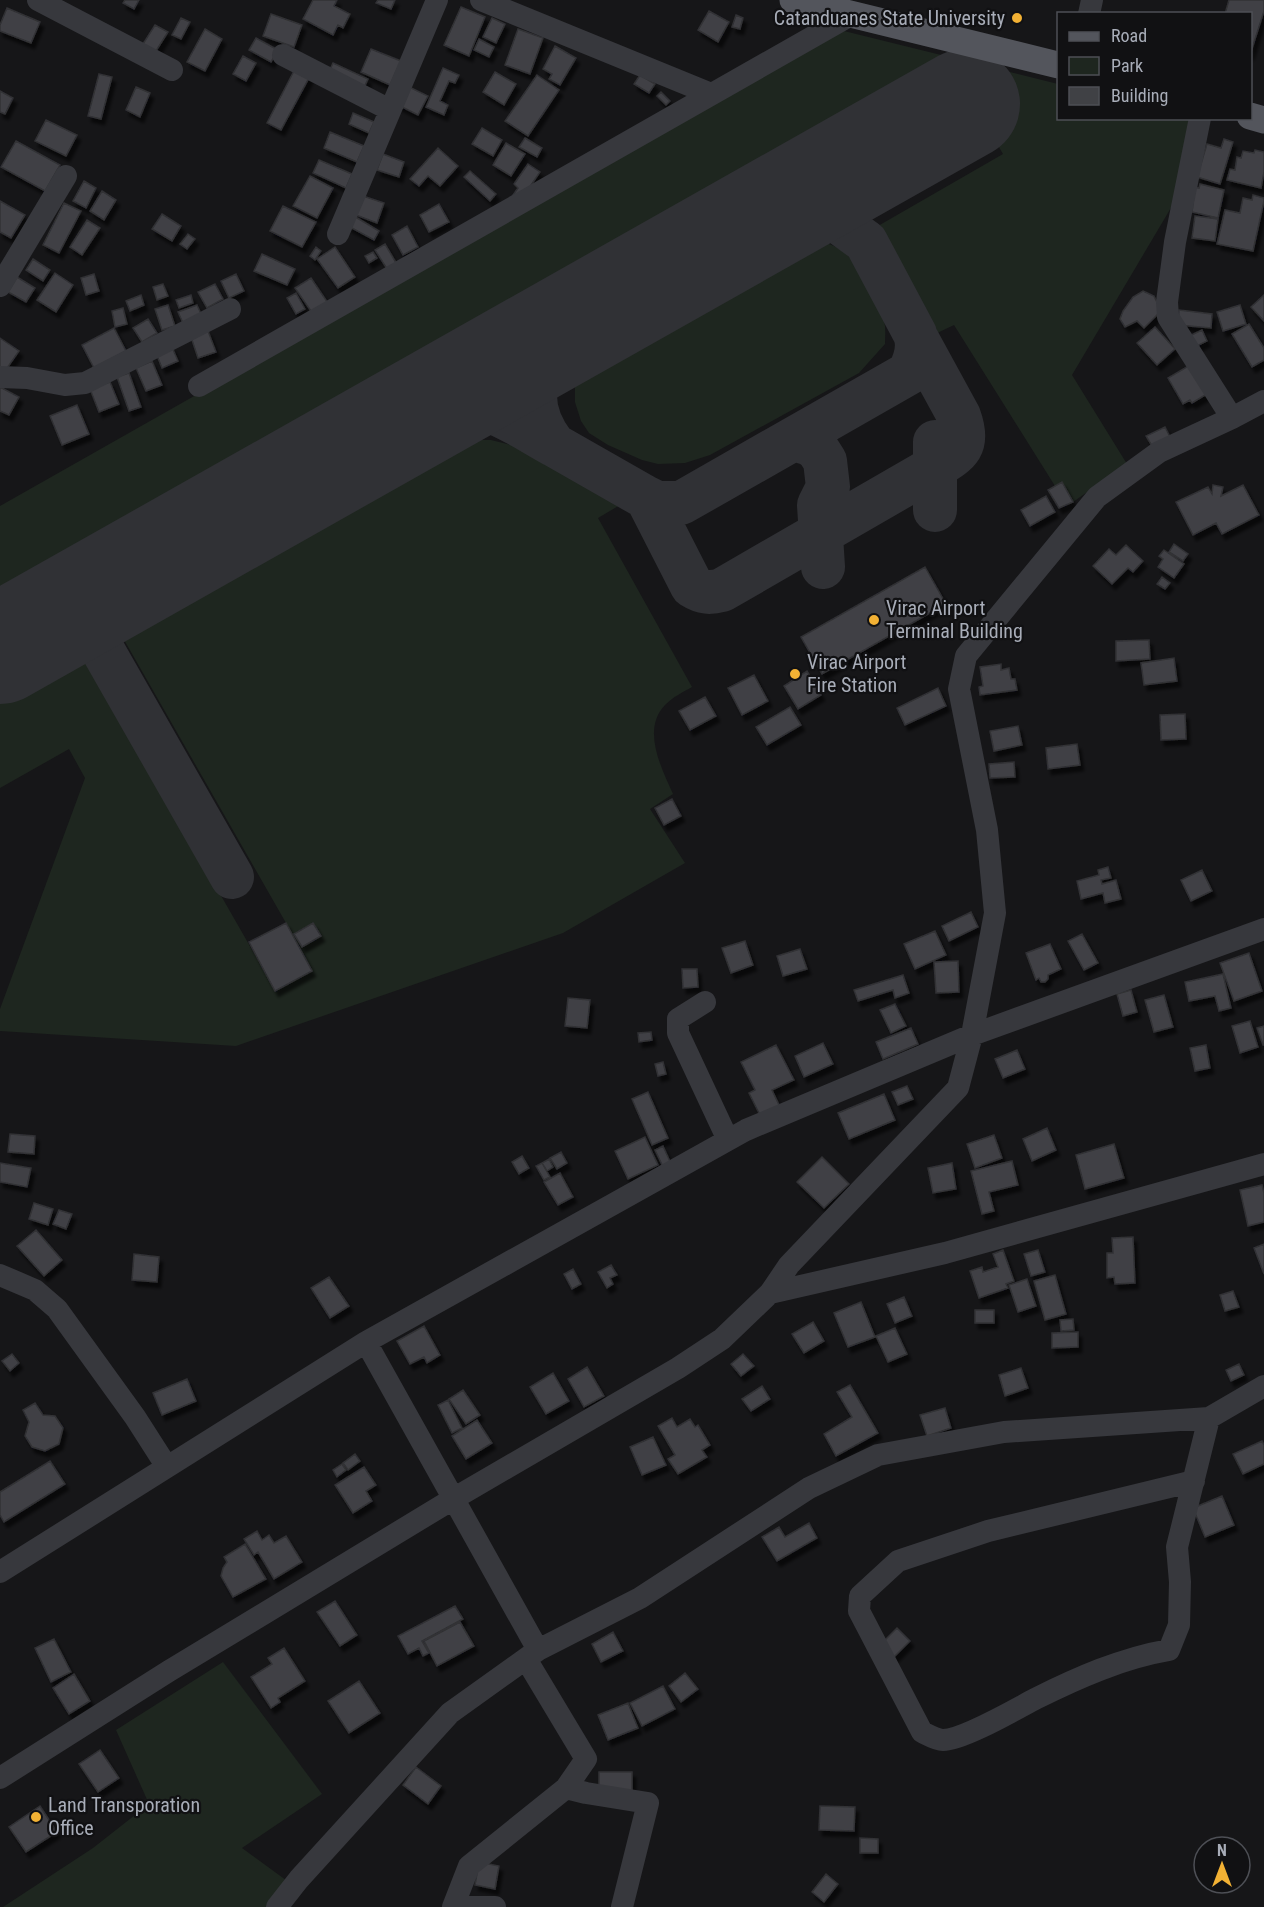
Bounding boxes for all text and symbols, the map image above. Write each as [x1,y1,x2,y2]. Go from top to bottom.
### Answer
place label: Catanduanes State University [774,6,1005,30]
marker: Catanduanes State University [1010,11,1024,25]
legend [1057,12,1252,120]
text: Road [1111,25,1147,46]
text: Park [1111,55,1143,76]
text: Building [1111,85,1168,106]
place label: Virac Airport Terminal Building [886,596,1023,643]
marker: Virac Airport Terminal Building [867,613,881,627]
place label: Virac Airport Fire Station [807,650,907,697]
marker: Virac Airport Fire Station [788,667,802,681]
place label: Land Transporation Office [48,1793,200,1840]
marker: Land Transporation Office [29,1810,43,1824]
north arrow [1192,1835,1252,1895]
text: N [1217,1841,1227,1860]

